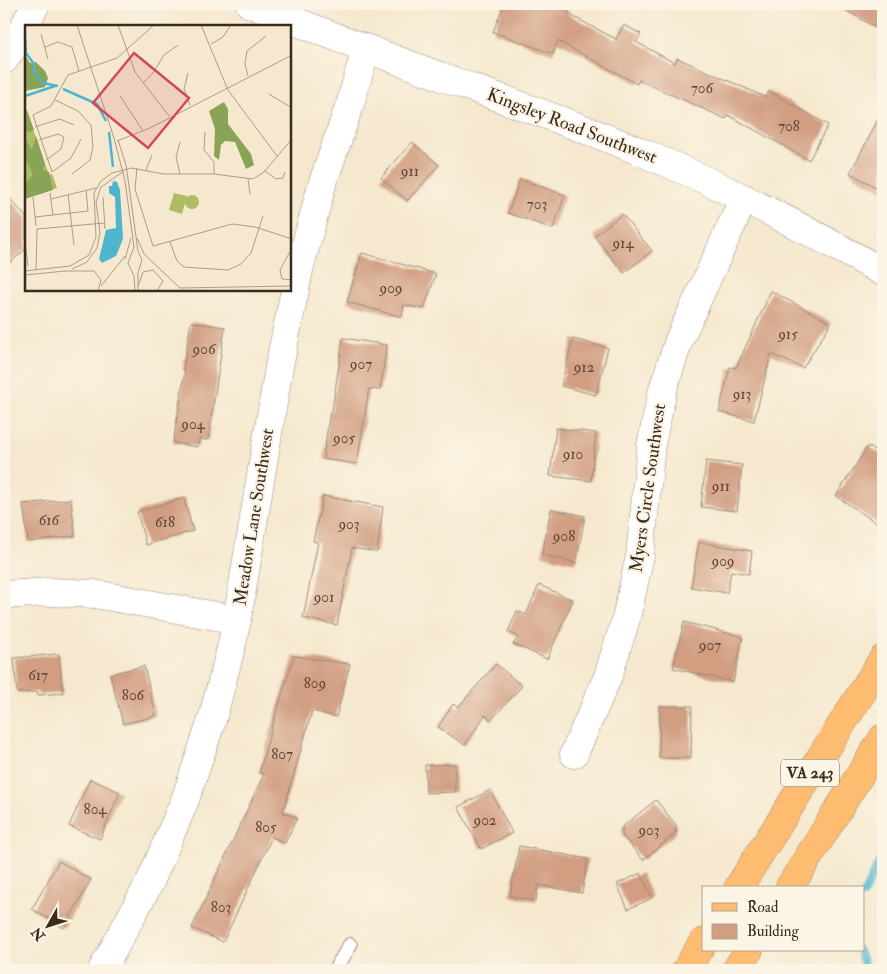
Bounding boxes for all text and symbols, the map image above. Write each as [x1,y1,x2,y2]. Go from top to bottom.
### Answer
inset map [25,25,291,291]
house number: 706 [691,79,714,98]
street label: Kingsley Road Southwest [484,83,660,169]
house number: 708 [778,117,800,136]
house number: 911 [400,162,419,181]
house number: 703 [527,195,547,214]
house number: 914 [611,234,634,253]
house number: 909 [378,279,403,298]
house number: 915 [777,325,798,344]
house number: 906 [192,340,217,359]
house number: 907 [349,355,372,374]
house number: 912 [573,358,595,377]
house number: 913 [732,385,751,404]
street label: Myers Circle Southwest [625,402,671,574]
house number: 904 [180,415,206,434]
street label: Meadow Lane Southwest [229,427,279,607]
house number: 905 [332,429,355,448]
house number: 910 [562,445,583,464]
house number: 911 [711,477,730,496]
house number: 616 [39,511,61,530]
house number: 618 [155,513,175,532]
house number: 903 [337,515,360,534]
house number: 908 [552,527,575,546]
house number: 909 [710,552,735,571]
house number: 901 [313,588,334,607]
house number: 907 [698,636,721,655]
house number: 617 [28,666,48,685]
house number: 809 [304,674,326,693]
house number: 806 [122,686,146,705]
house number: 807 [271,745,293,764]
road number: VA 243 [781,760,839,786]
house number: 804 [84,800,107,819]
house number: 902 [473,811,497,830]
house number: 805 [255,818,277,837]
house number: 903 [637,821,660,840]
legend [702,886,864,952]
house number: 803 [211,898,231,917]
text: Road [747,898,779,917]
north arrow [22,902,72,952]
text: Building [747,922,799,941]
text: N [27,923,49,945]

